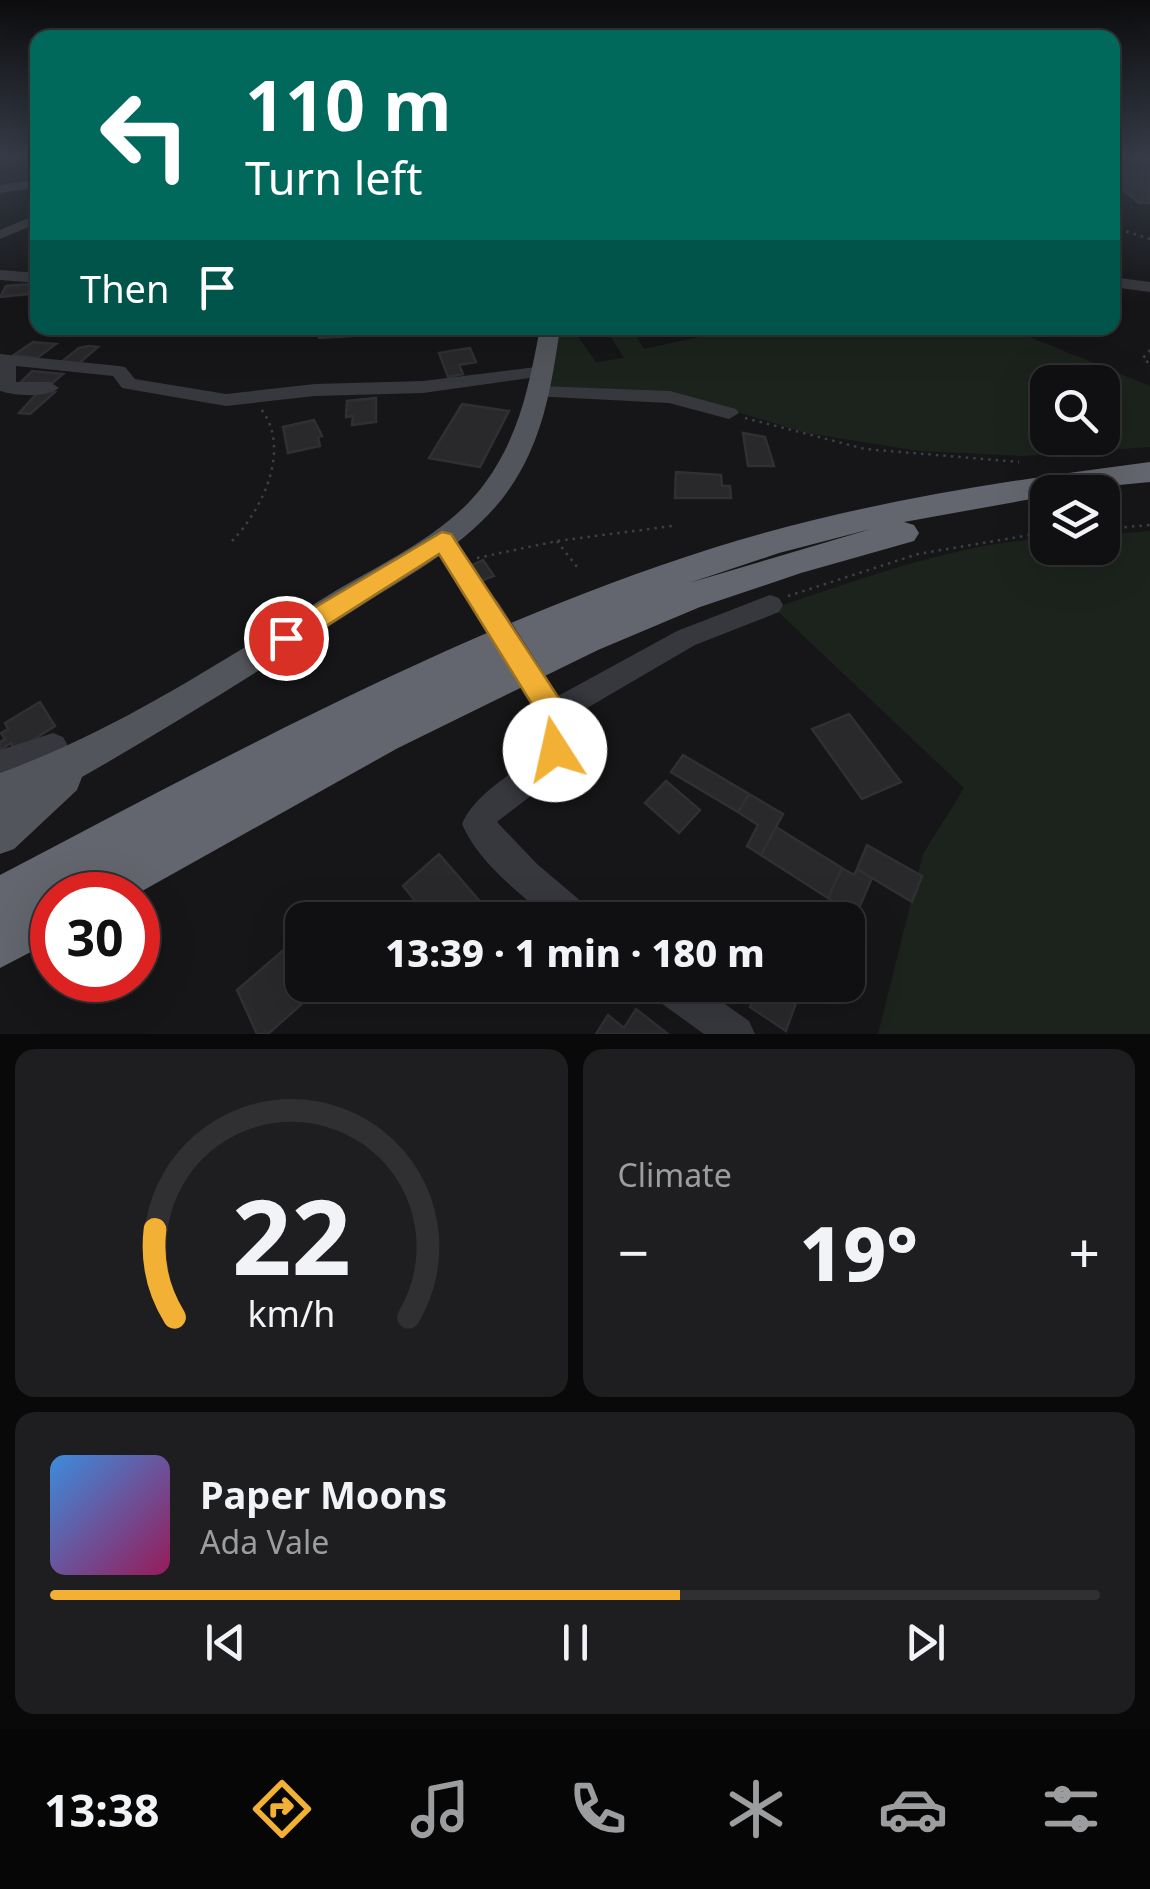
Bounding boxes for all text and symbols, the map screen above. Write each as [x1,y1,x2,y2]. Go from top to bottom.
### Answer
text: 110 m [245,56,452,152]
icon: left [80,70,210,200]
text: Turn left [245,147,422,208]
icon: arrive [190,260,245,315]
text: Then [80,262,170,314]
map controls [1030,365,1120,565]
button: search [1030,365,1120,455]
button: layers [1030,475,1120,565]
pin [244,596,329,681]
icon: arrive [259,611,314,666]
position arrow [503,698,607,802]
speed limit sign: 30 [30,872,160,1002]
text: 13:39 · 1 min · 180 m [385,926,765,978]
text: Climate [618,1153,732,1196]
text: 22 [232,1164,351,1305]
text: 19° [800,1201,918,1303]
text: − [618,1214,649,1289]
text: + [1069,1214,1100,1289]
text: km/h [247,1289,335,1337]
text: Paper Moons [200,1468,447,1520]
text: Ada Vale [200,1520,329,1563]
icon: previous [198,1615,253,1670]
icon: pause [548,1615,603,1670]
icon: next [898,1615,953,1670]
icon: directions [247,1774,317,1844]
icon: music [405,1774,475,1844]
icon: phone [563,1774,633,1844]
icon: climate [721,1774,791,1844]
icon: car [878,1774,948,1844]
icon: filters [1036,1774,1106,1844]
text: 13:38 [44,1779,159,1840]

